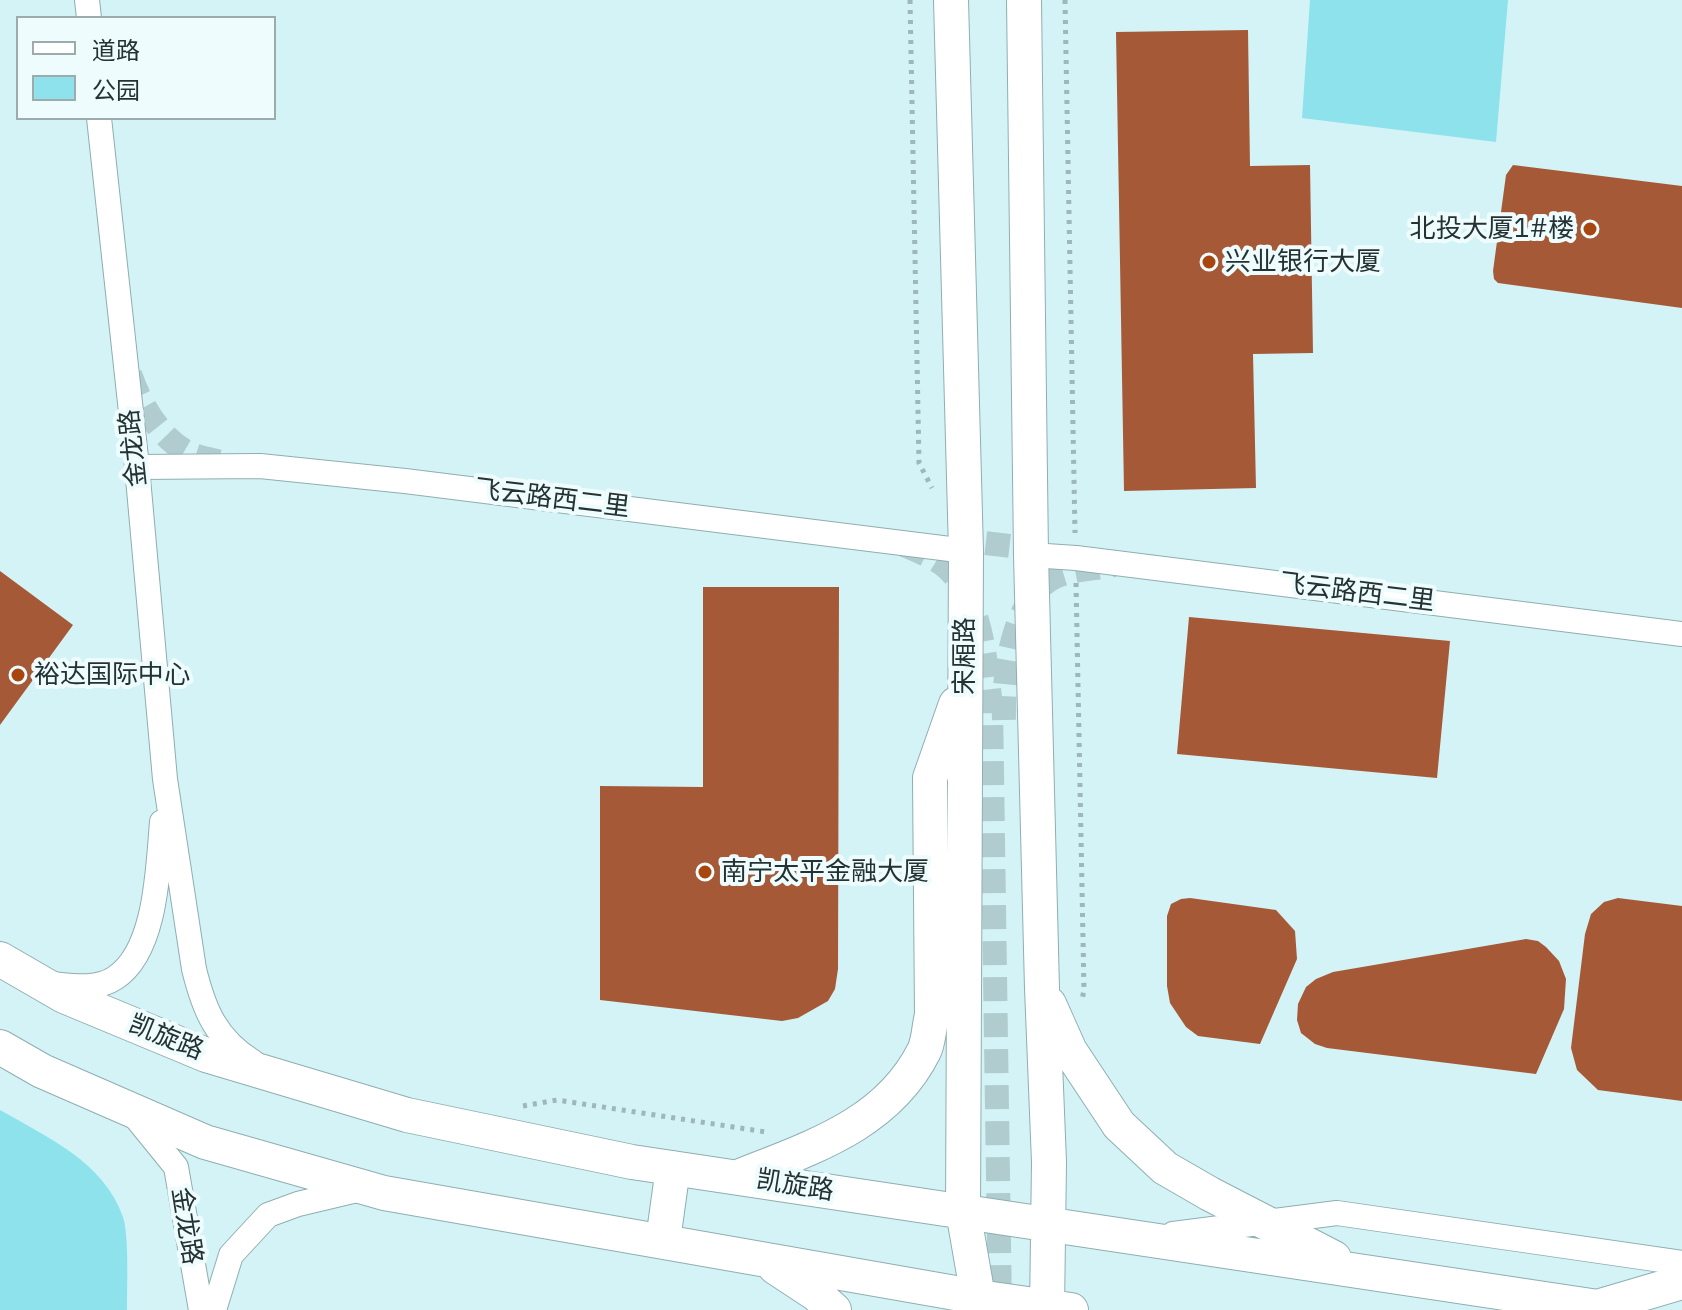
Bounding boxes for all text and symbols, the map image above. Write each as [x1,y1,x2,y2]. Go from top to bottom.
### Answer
legend [16,16,276,120]
text: 道路 [92,34,140,66]
text: 公园 [92,74,140,106]
place label: 北投大厦1#楼 [1410,213,1574,245]
marker: 北投大厦1#楼 [1581,220,1599,238]
place label: 兴业银行大厦 [1225,246,1381,278]
marker: 兴业银行大厦 [1200,253,1218,271]
street label: 金龙路 [114,408,154,488]
street label: 飞云路西二里 [473,474,631,524]
street label: 飞云路西二里 [1278,568,1436,618]
street label: 宋厢路 [949,617,981,695]
place label: 裕达国际中心 [34,659,190,691]
marker: 裕达国际中心 [9,666,27,684]
place label: 南宁太平金融大厦 [721,856,929,888]
marker: 南宁太平金融大厦 [696,863,714,881]
street label: 凯旋路 [124,1009,208,1067]
street label: 凯旋路 [754,1164,836,1208]
street label: 金龙路 [164,1185,208,1267]

